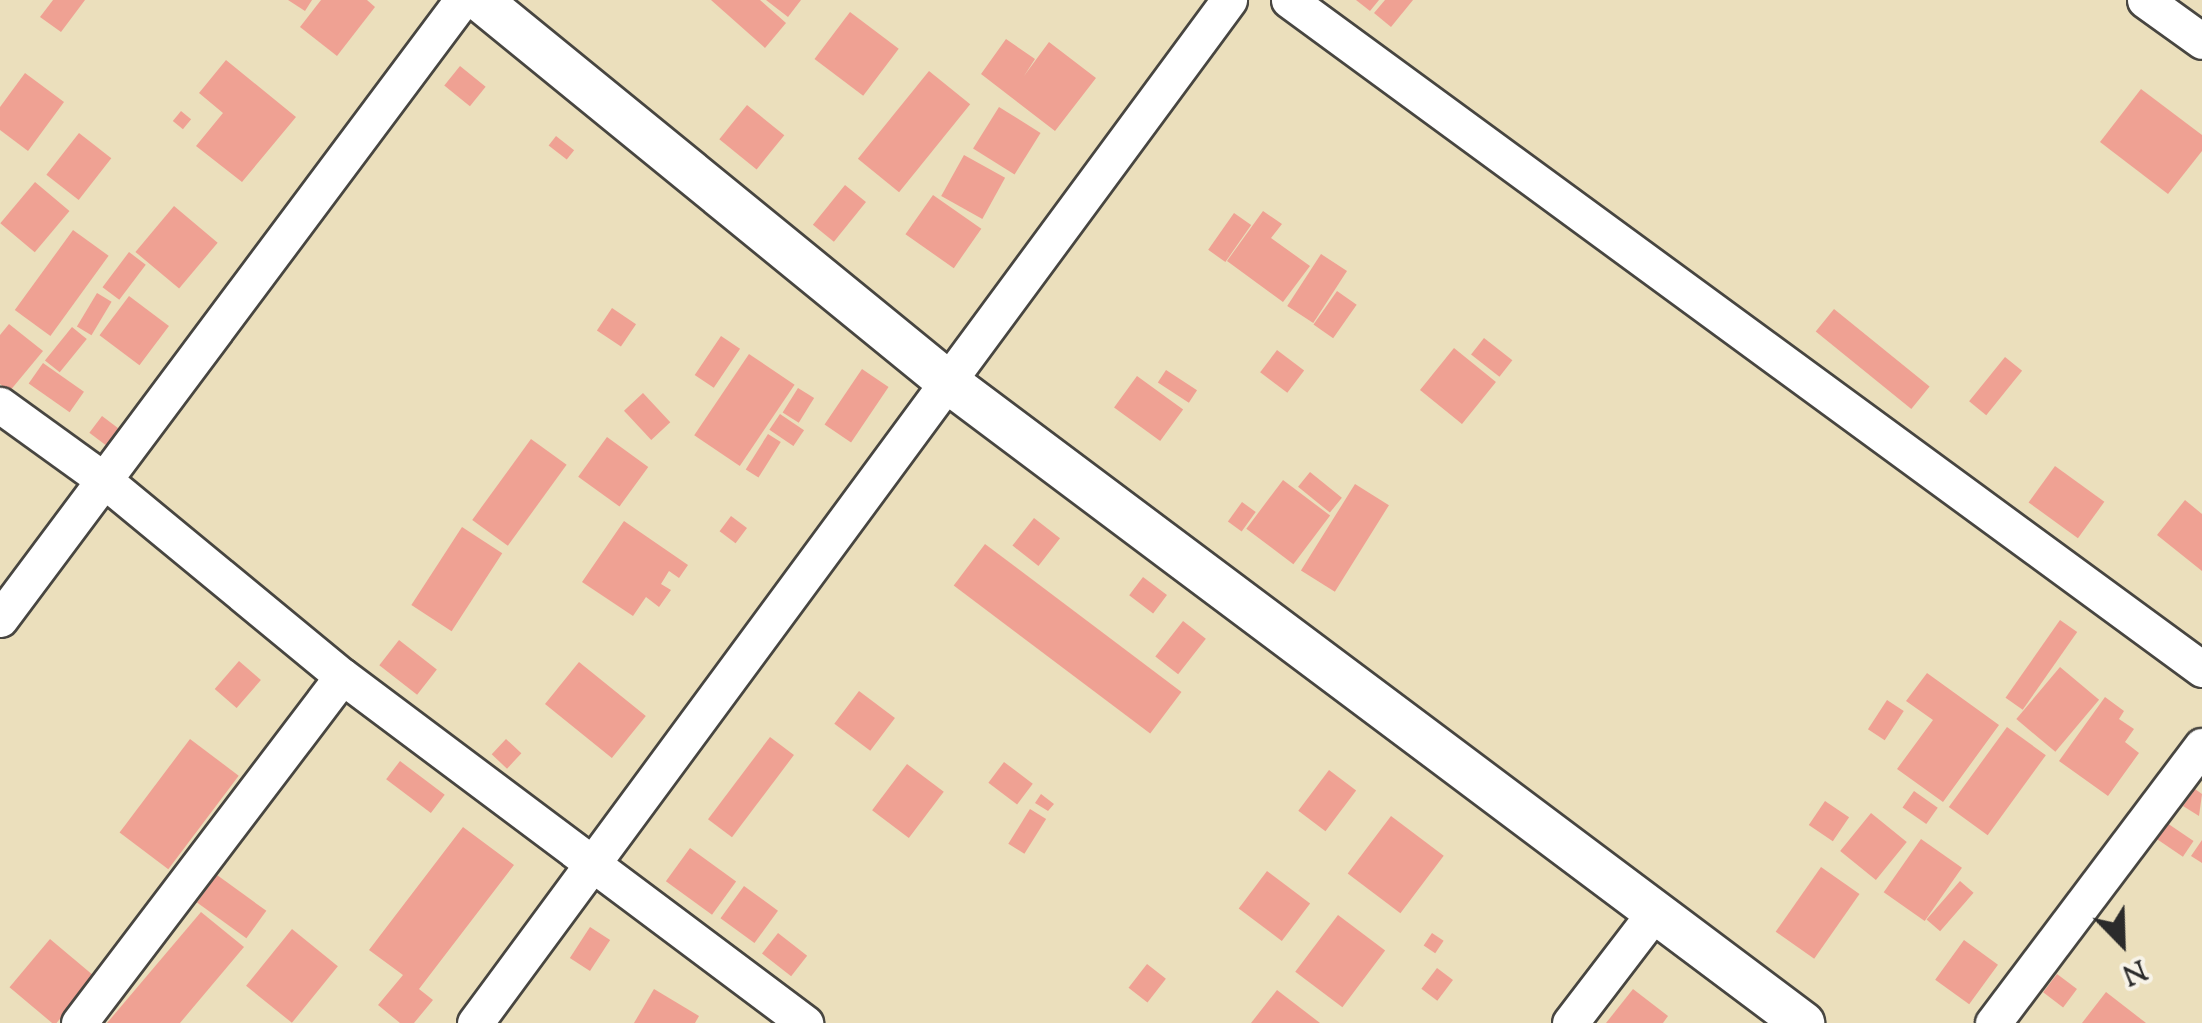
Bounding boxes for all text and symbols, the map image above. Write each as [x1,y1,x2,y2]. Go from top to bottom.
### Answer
north arrow [2072,893,2172,993]
text: N [2116,948,2152,993]

